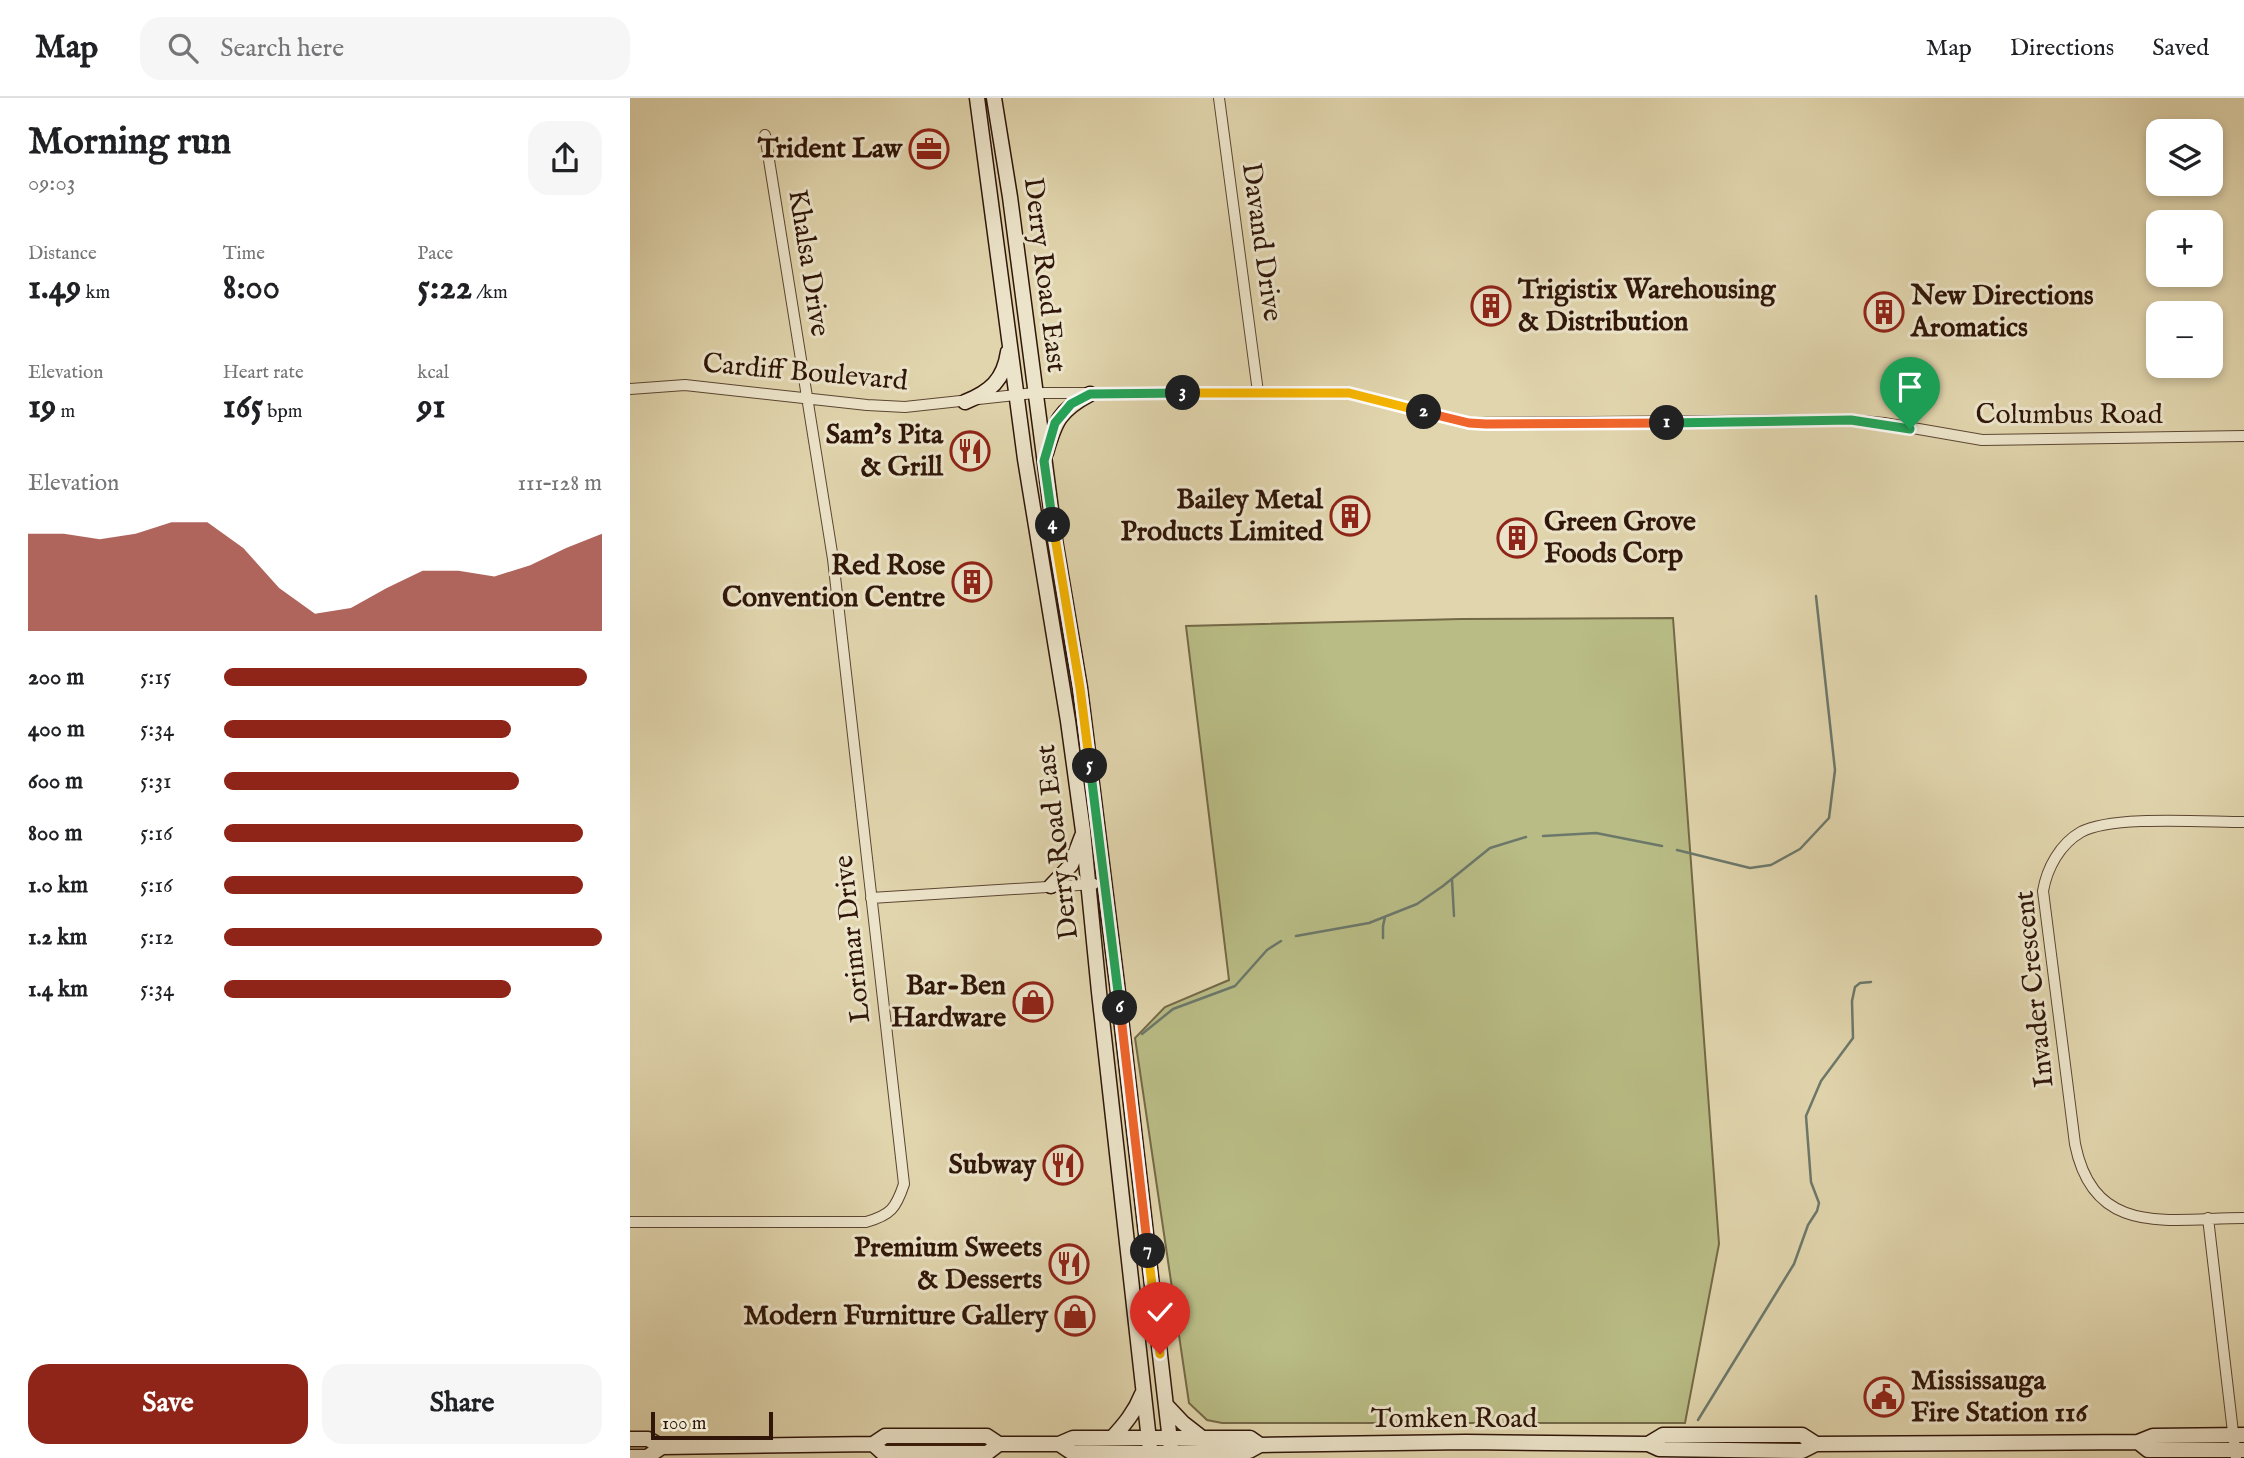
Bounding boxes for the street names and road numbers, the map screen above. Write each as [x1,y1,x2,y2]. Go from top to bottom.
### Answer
street label: Davand Drive [1233,160,1289,324]
street label: Derry Road East [1015,176,1073,375]
street label: Khalsa Drive [779,187,837,339]
street label: Cardiff Boulevard [701,347,909,399]
street label: Columbus Road [1975,398,2163,433]
street label: Derry Road East [1029,742,1087,941]
street label: Lorimar Drive [827,853,879,1025]
street label: Invader Crescent [2007,889,2063,1089]
street label: Tomken Road [1371,1402,1537,1437]

